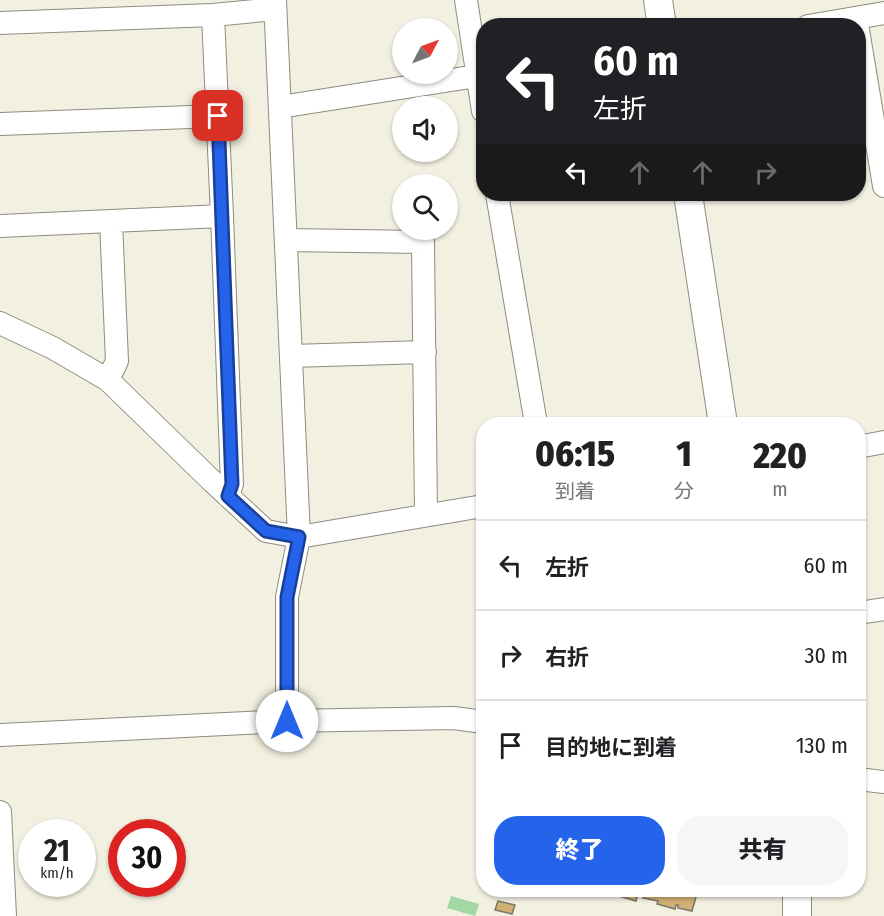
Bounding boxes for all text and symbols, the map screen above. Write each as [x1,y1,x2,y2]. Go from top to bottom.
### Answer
north arrow [392,18,458,84]
map controls [392,18,458,240]
text: 60 m [593,36,679,86]
icon: left [494,42,572,120]
pin [192,90,243,141]
text: 左折 [593,93,647,125]
button: sound [392,96,458,162]
icon: arrive [201,99,234,132]
icon: left [560,156,593,189]
icon: ahead [623,156,656,189]
icon: ahead [686,156,719,189]
icon: right [749,156,782,189]
button: search [392,174,458,240]
text: 06:15 [535,432,615,476]
text: 1 [676,432,692,476]
text: 220 [753,434,807,478]
text: m [772,477,788,501]
text: 到着 [555,479,595,503]
text: 分 [674,479,694,503]
icon: left [494,549,527,582]
text: 60 m [804,552,848,579]
text: 左折 [545,554,589,581]
icon: right [494,639,527,672]
text: 30 m [805,642,848,669]
text: 右折 [545,644,589,671]
position arrow [255,689,319,753]
icon: arrive [494,729,527,762]
text: 130 m [796,732,848,759]
text: 目的地に到着 [545,734,677,761]
button: 終了 [494,816,665,885]
button: 共有 [677,816,848,885]
speed limit sign: 30 [108,819,186,897]
text: 21 [44,833,70,869]
text: km/h [40,864,74,882]

